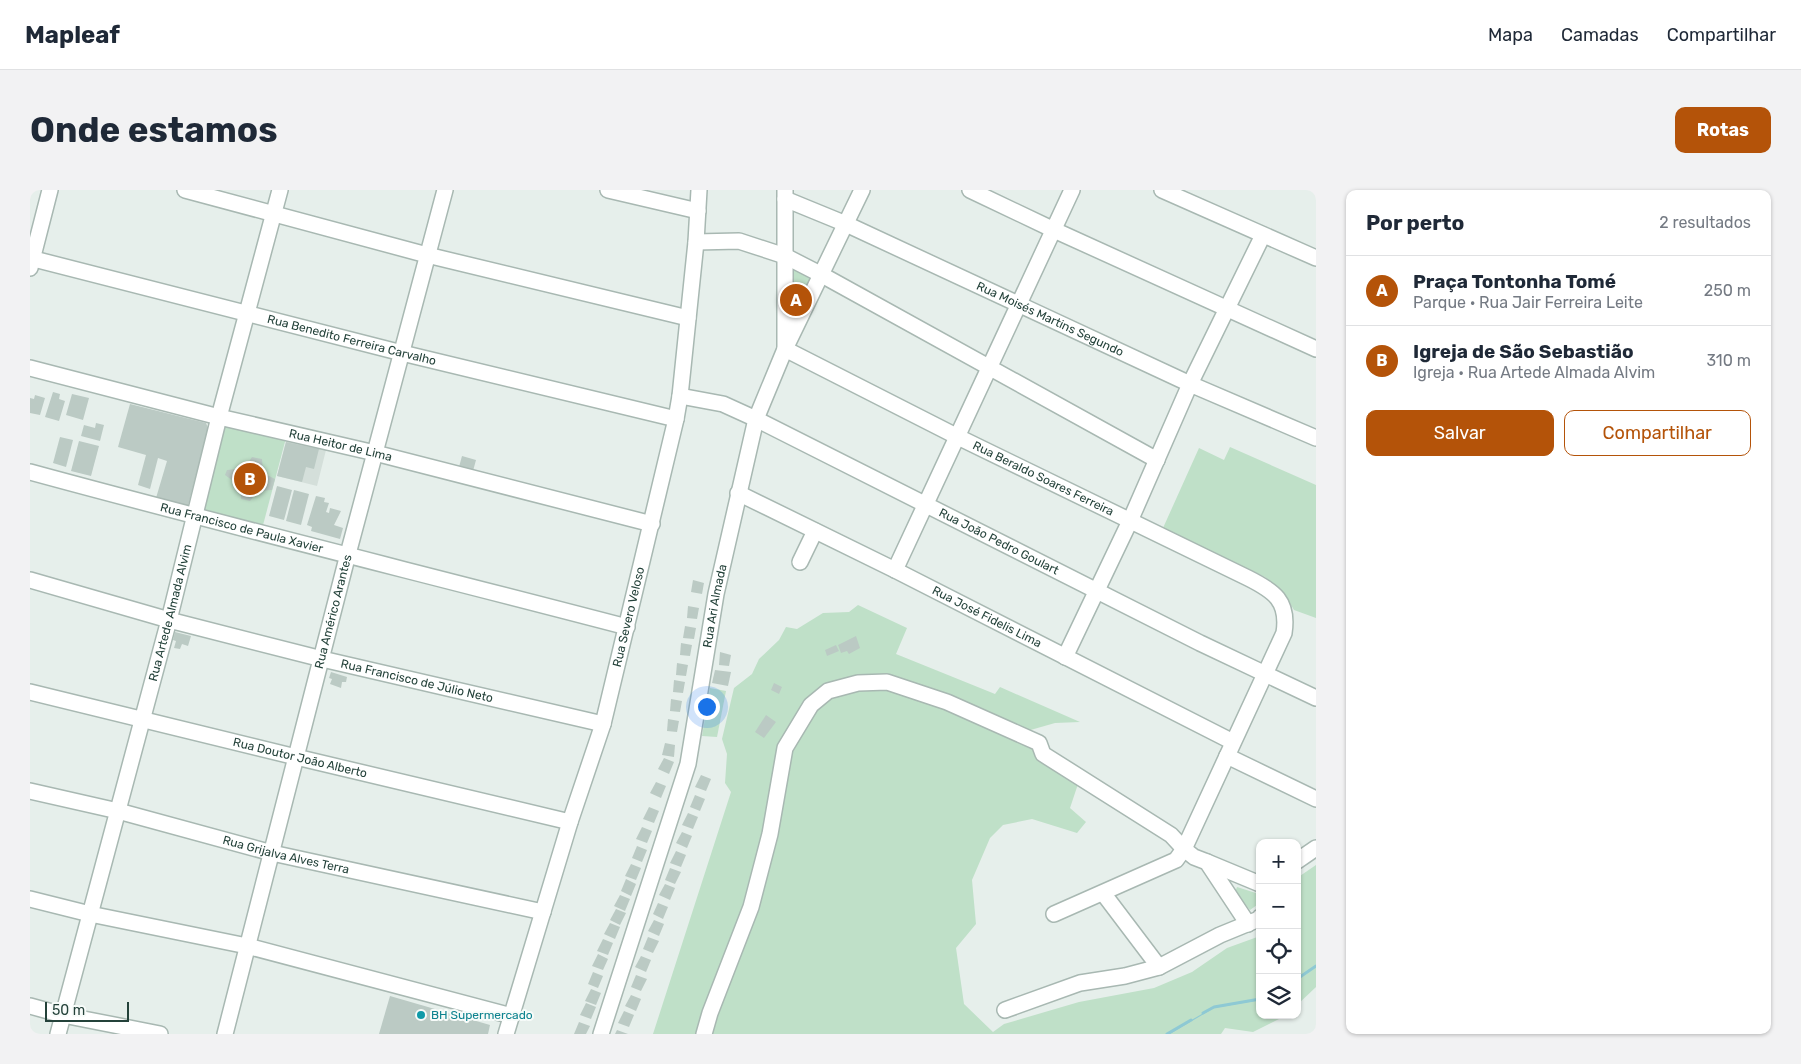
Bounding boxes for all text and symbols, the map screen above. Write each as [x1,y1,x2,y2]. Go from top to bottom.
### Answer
text: Mapleaf [25,21,120,49]
text: Mapa [1488,24,1533,46]
text: Camadas [1561,24,1639,46]
text: Compartilhar [1667,24,1776,46]
button: Rotas [1675,107,1771,153]
text: Onde estamos [30,109,278,151]
text: Por perto [1366,210,1464,235]
text: 2 resultados [1659,213,1751,232]
text: Praça Tontonha Tomé [1413,270,1616,293]
street label: Rua Moisés Martins Segundo [974,279,1126,359]
pin: A [780,281,812,319]
text: A [1376,281,1388,300]
text: 250 m [1704,281,1751,300]
text: Parque · Rua Jair Ferreira Leite [1413,293,1643,312]
street label: Rua Benedito Ferreira Carvalho [266,312,438,368]
text: Igreja de São Sebastião [1413,340,1634,363]
text: B [1376,351,1388,370]
text: 310 m [1707,351,1751,370]
text: Igreja · Rua Artede Almada Alvim [1413,363,1655,382]
button: Salvar [1366,410,1554,456]
button: Compartilhar [1564,410,1751,456]
street label: Rua Heitor de Lima [288,426,394,464]
street label: Rua Beraldo Soares Ferreira [971,438,1116,519]
pin: B [234,460,266,498]
street label: Rua Francisco de Paula Xavier [159,500,325,556]
street label: Rua João Pedro Goulart [937,505,1061,578]
street label: Rua Artede Almada Alvim [146,543,194,683]
street label: Rua Américo Arantes [312,553,355,670]
street label: Rua Ari Almada [700,563,730,649]
street label: Rua Severo Veloso [610,565,647,668]
street label: Rua José Fidelis Lima [930,583,1044,650]
street label: Rua Francisco de Júlio Neto [339,657,495,705]
your location [694,694,720,720]
street label: Rua Doutor João Alberto [232,735,369,781]
street label: Rua Grijalva Alves Terra [221,833,351,877]
map controls [1256,839,1301,1019]
button: + [1256,839,1301,884]
button: − [1256,884,1301,929]
button: locate [1256,929,1301,974]
button: layers [1256,974,1301,1019]
scale bar [45,999,129,1022]
text: 50 m [52,1002,85,1019]
place label: BH Supermercado [431,1008,533,1022]
marker: BH Supermercado [415,1009,427,1021]

